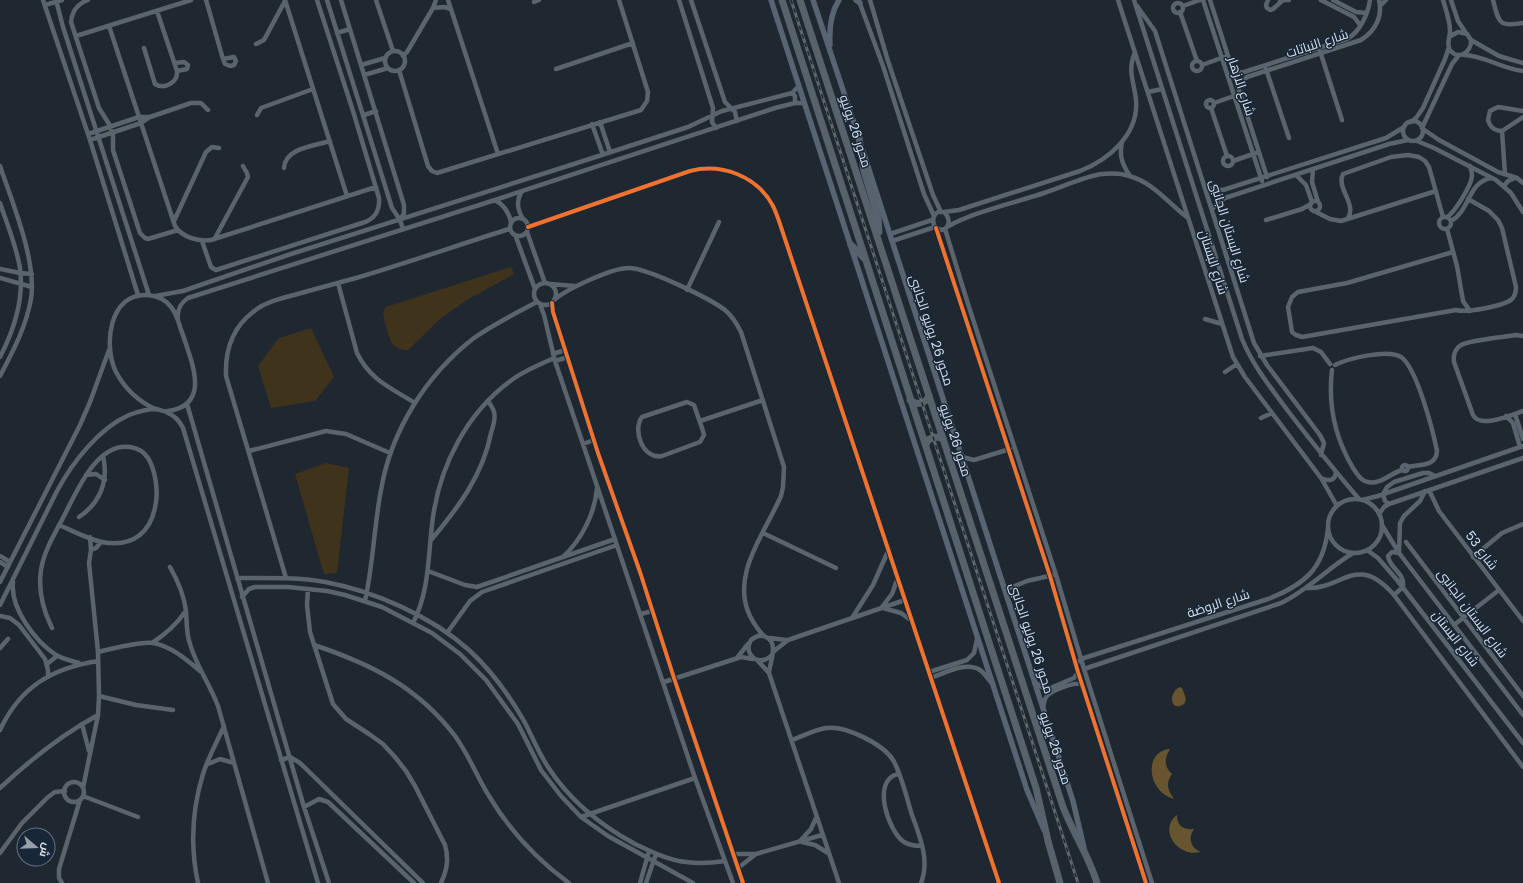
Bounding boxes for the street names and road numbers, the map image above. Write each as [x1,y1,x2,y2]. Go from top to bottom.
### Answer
street label: شارع النباتات [1283,24,1351,63]
street label: شارع الازهار [1223,53,1260,118]
street label: محور 26 يوليو [835,92,876,170]
street label: شارع البستان الجانبى [1207,177,1253,285]
street label: شارع البستان [1196,228,1232,296]
street label: محور 26 يوليو الجانبى [905,272,958,388]
street label: محور 26 يوليو [935,401,976,479]
street label: شارع 53 [1461,527,1503,574]
street label: شارع البستان الجانبى [1435,566,1511,660]
street label: محور 26 يوليو الجانبى [1005,580,1058,696]
street label: شارع الروضة [1184,584,1252,623]
street label: شارع البستان [1429,607,1483,669]
street label: محور 26 يوليو [1035,709,1076,787]

